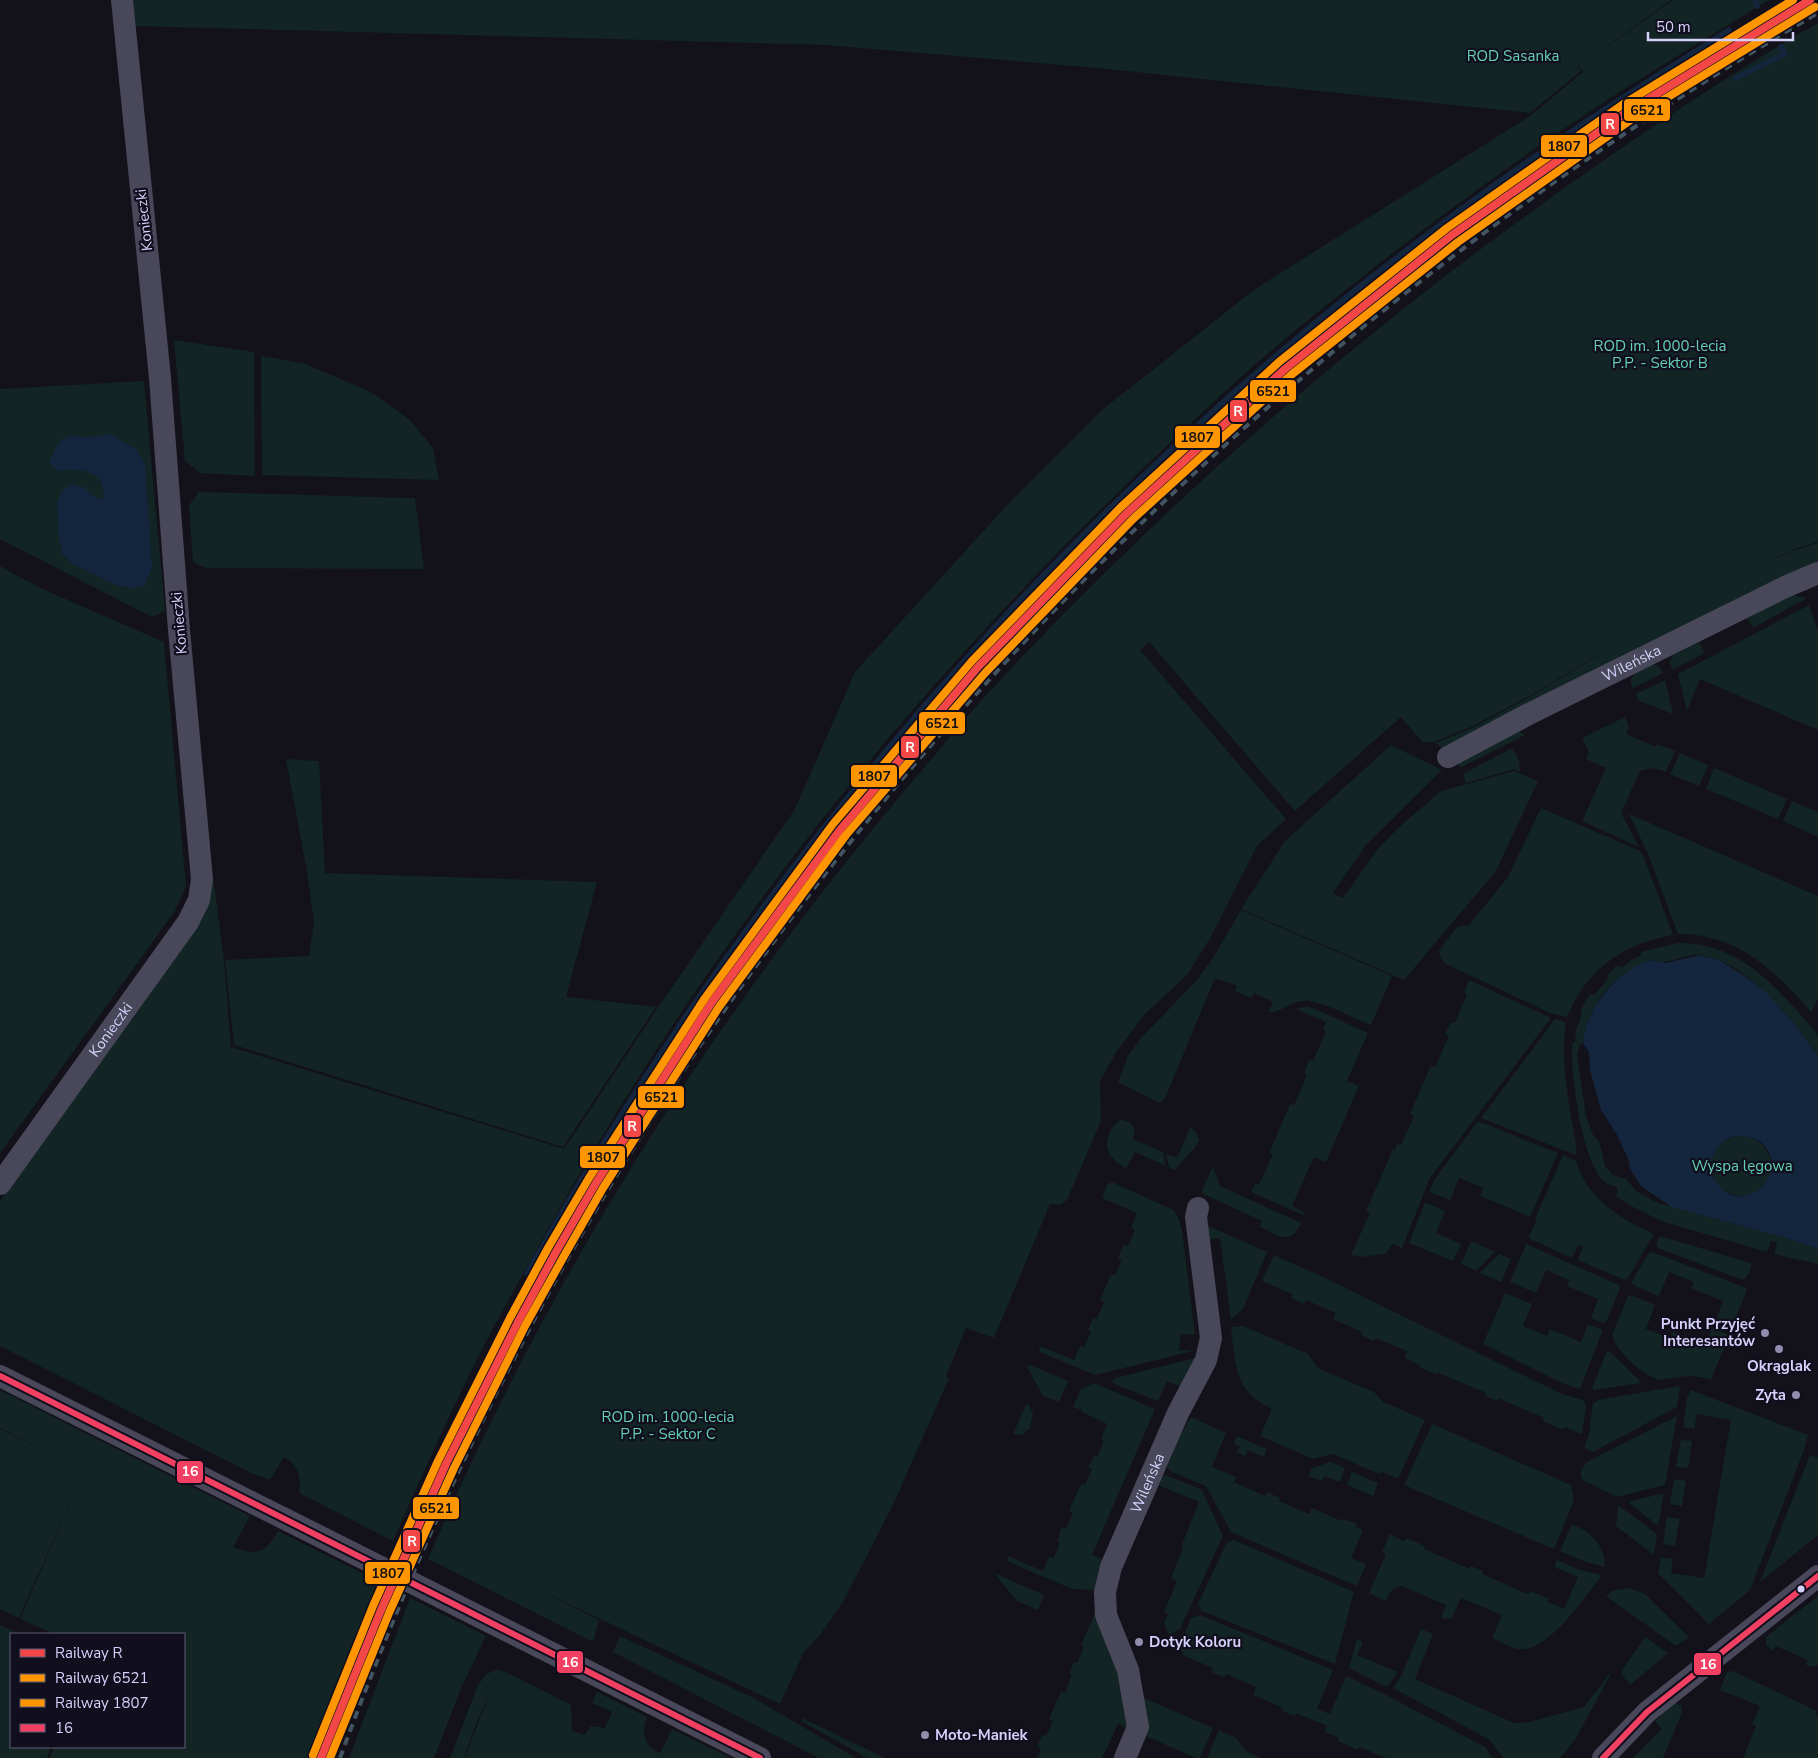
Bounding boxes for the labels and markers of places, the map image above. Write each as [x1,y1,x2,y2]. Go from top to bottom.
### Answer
place label: Punkt Przyjęć Interesantów [1661,1314,1755,1351]
marker: Punkt Przyjęć Interesantów [1759,1327,1771,1339]
marker: Okrąglak [1773,1343,1785,1355]
place label: Okrąglak [1747,1356,1812,1376]
place label: Zyta [1755,1385,1786,1405]
marker: Zyta [1790,1389,1802,1401]
unlabelled marker [1796,1584,1806,1594]
place label: Dotyk Koloru [1149,1632,1241,1652]
marker: Dotyk Koloru [1133,1636,1145,1648]
place label: Moto-Maniek [935,1725,1029,1745]
marker: Moto-Maniek [919,1729,931,1741]

